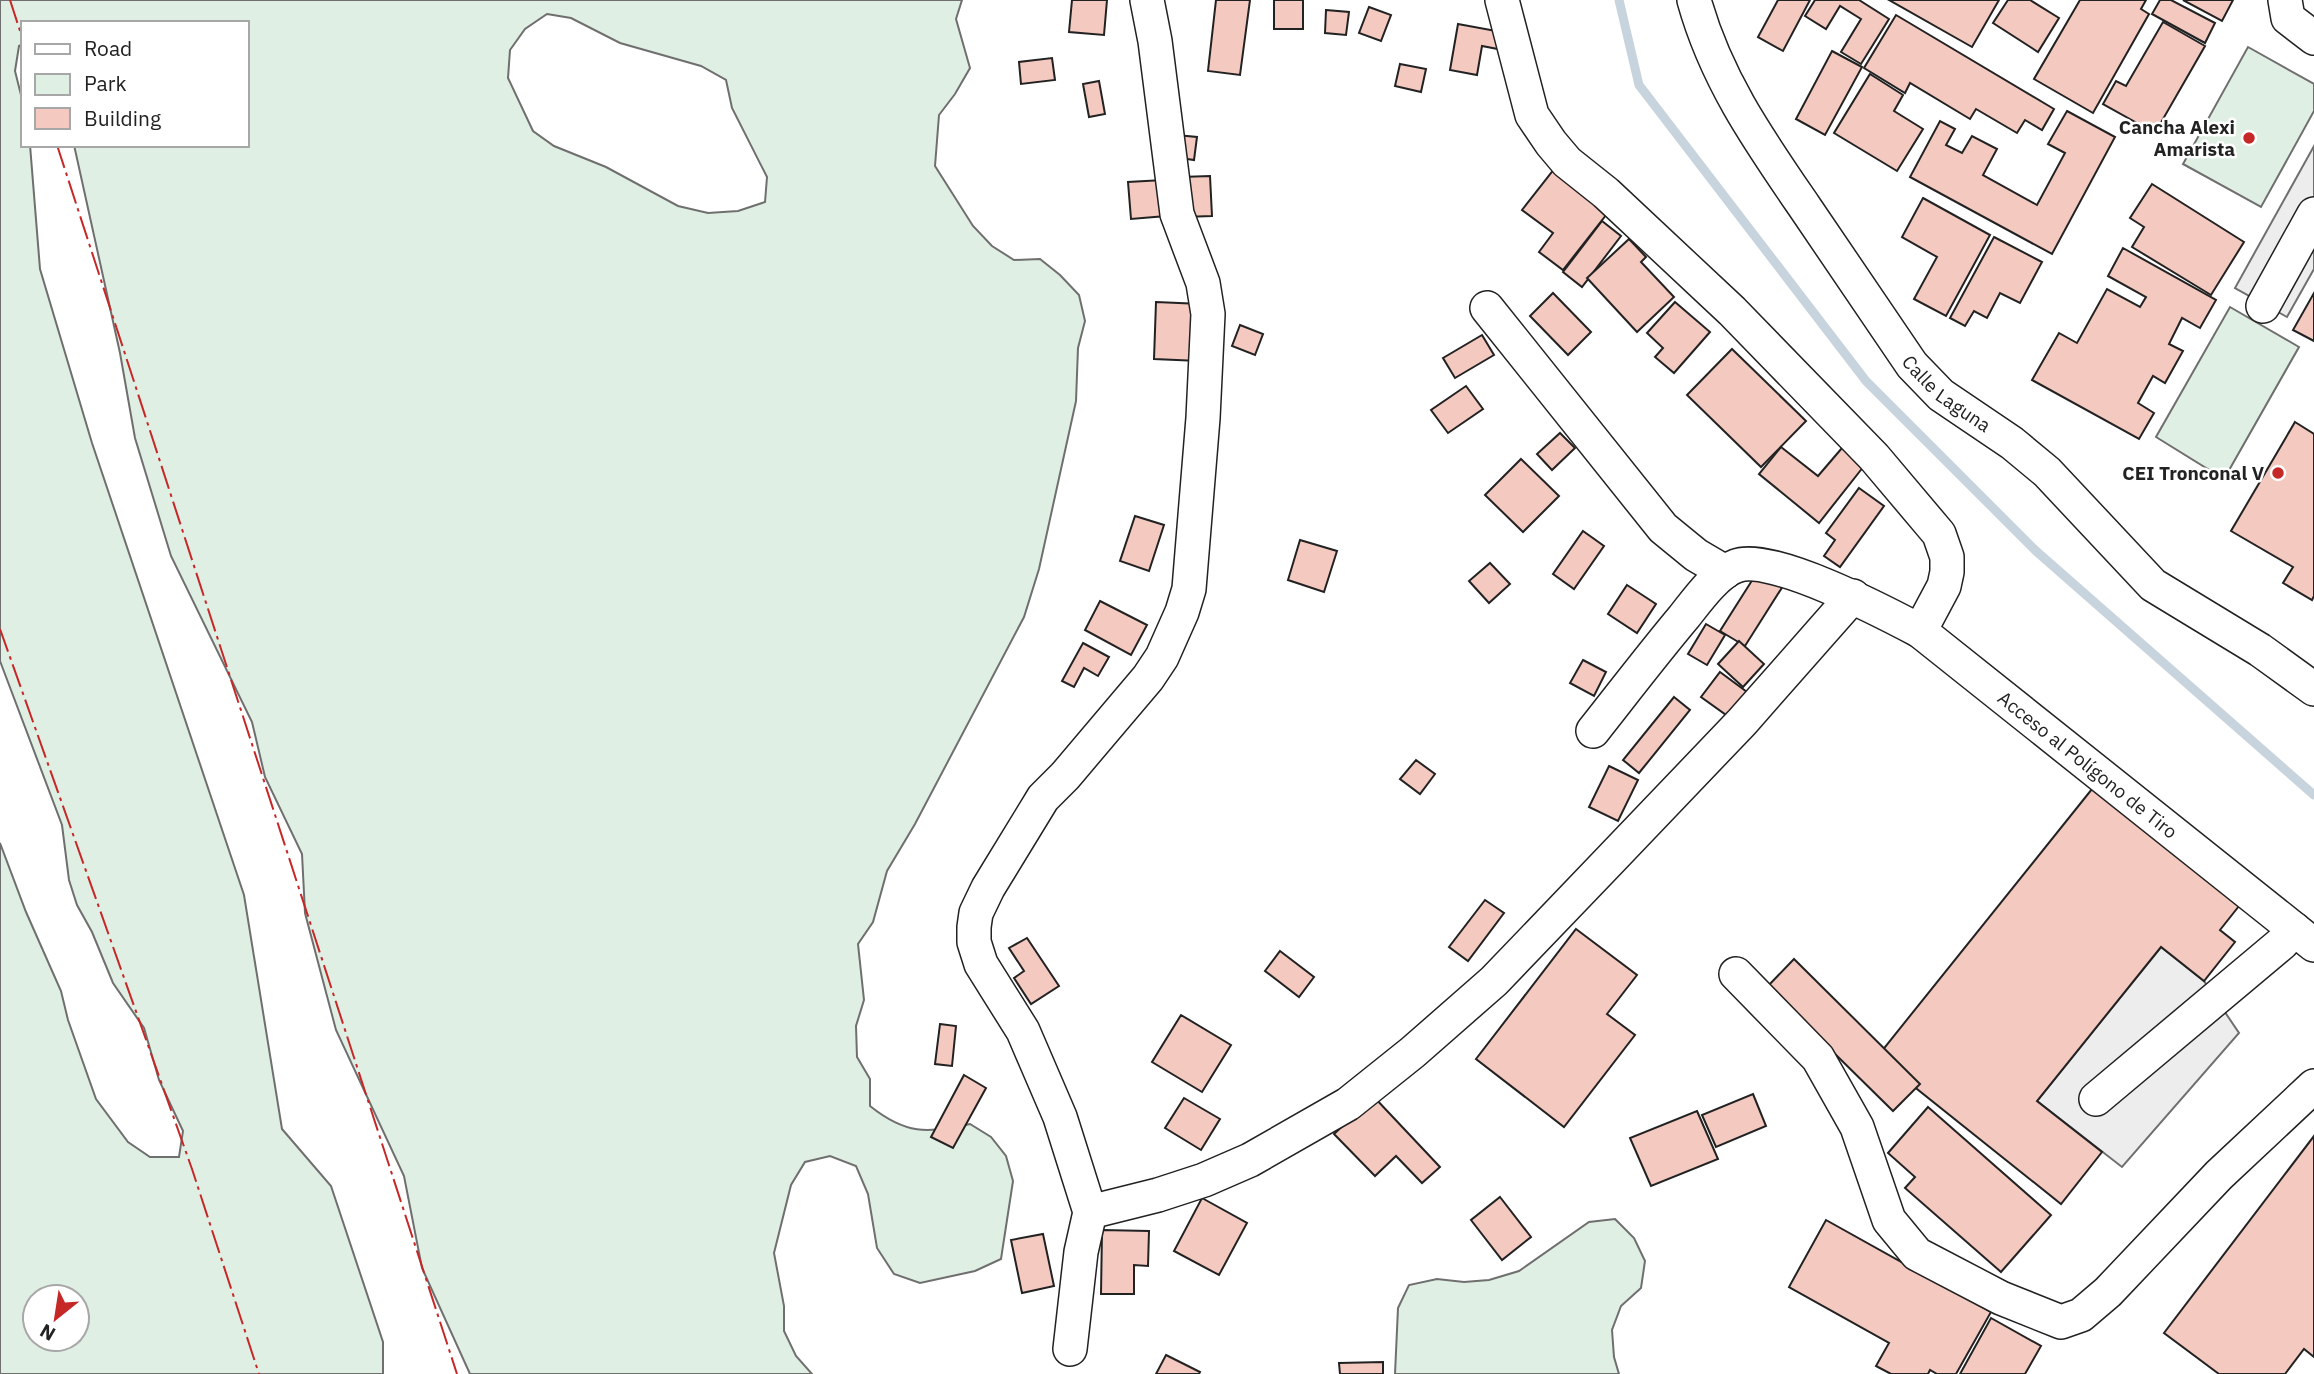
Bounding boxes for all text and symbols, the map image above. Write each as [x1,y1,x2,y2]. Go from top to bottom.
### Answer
legend [21,21,248,147]
text: Road [84,34,132,62]
text: Park [84,69,127,97]
text: Building [84,104,161,132]
place label: Cancha Alexi Amarista [2119,115,2235,161]
marker: Cancha Alexi Amarista [2241,130,2257,146]
street label: Calle Laguna [1897,351,1995,437]
place label: CEI Tronconal V [2122,461,2265,485]
marker: CEI Tronconal V [2270,465,2286,481]
street label: Acceso al Polígono de Tiro [1993,686,2182,844]
north arrow [21,1283,91,1353]
text: N [36,1319,59,1347]

